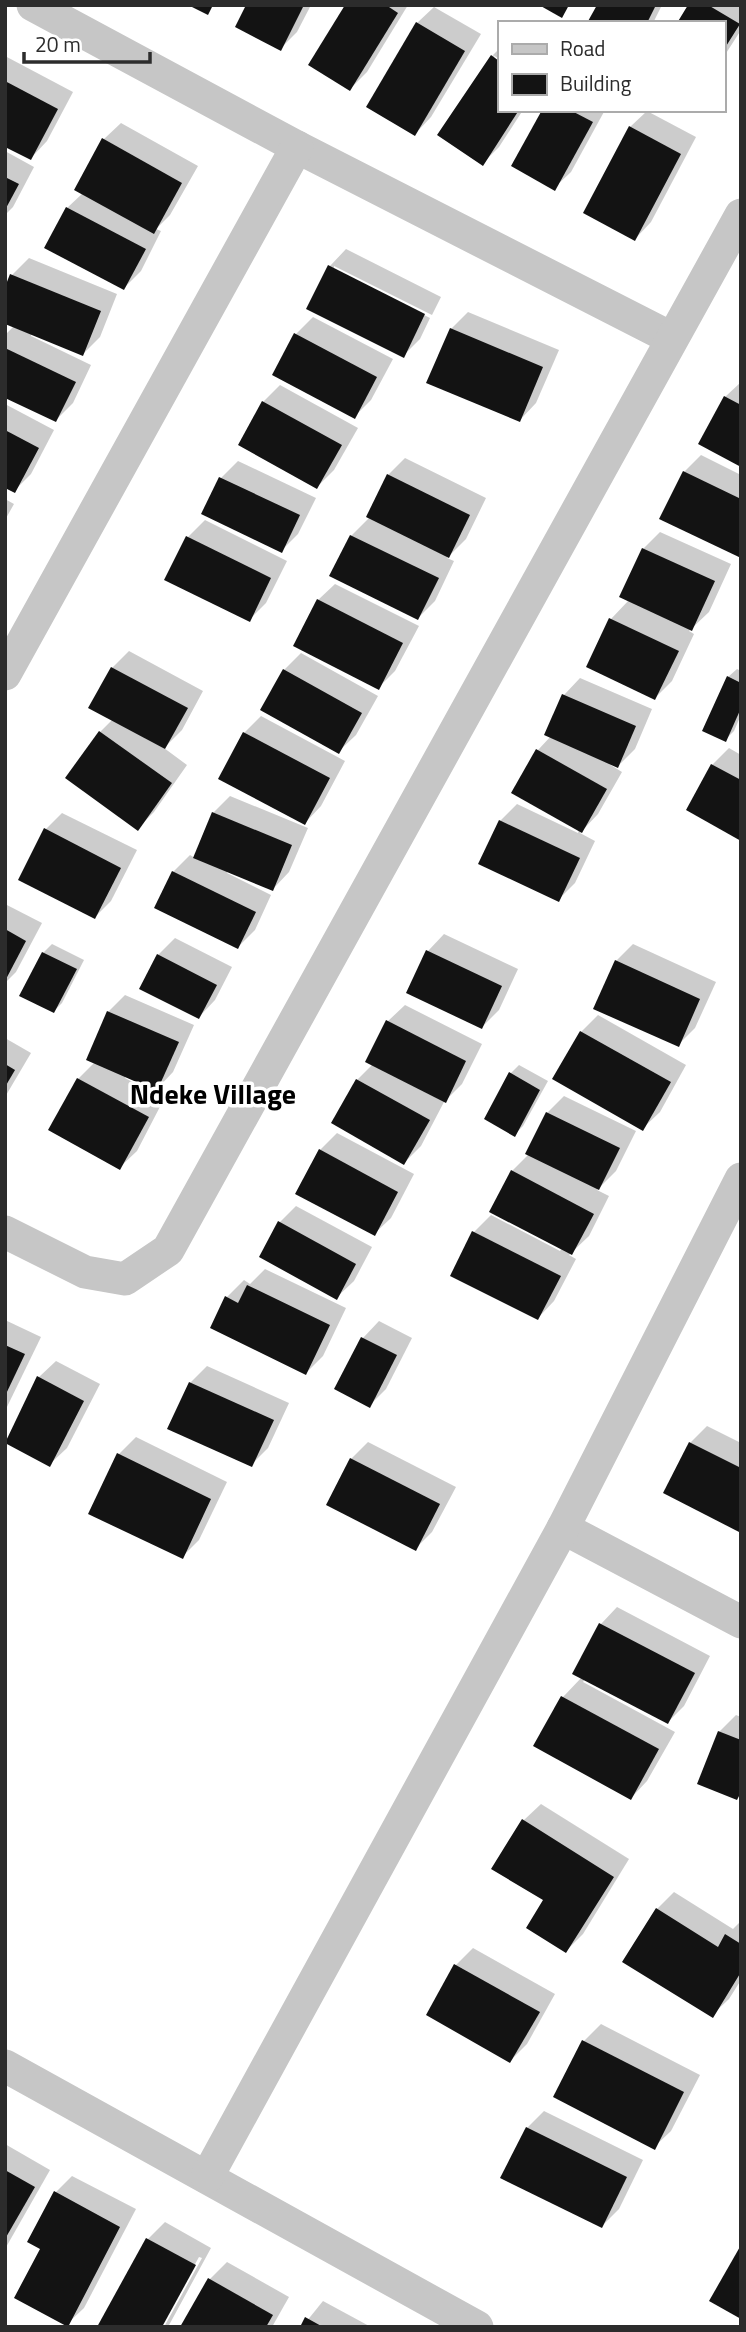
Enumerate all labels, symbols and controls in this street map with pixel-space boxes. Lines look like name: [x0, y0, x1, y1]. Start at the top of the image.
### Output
scale bar: [24, 21, 150, 65]
legend: [498, 21, 725, 112]
text: 20 m: [35, 28, 81, 60]
text: Road: [560, 32, 605, 64]
text: Building: [560, 67, 632, 99]
district label: Ndeke Village: [130, 1072, 296, 1115]

